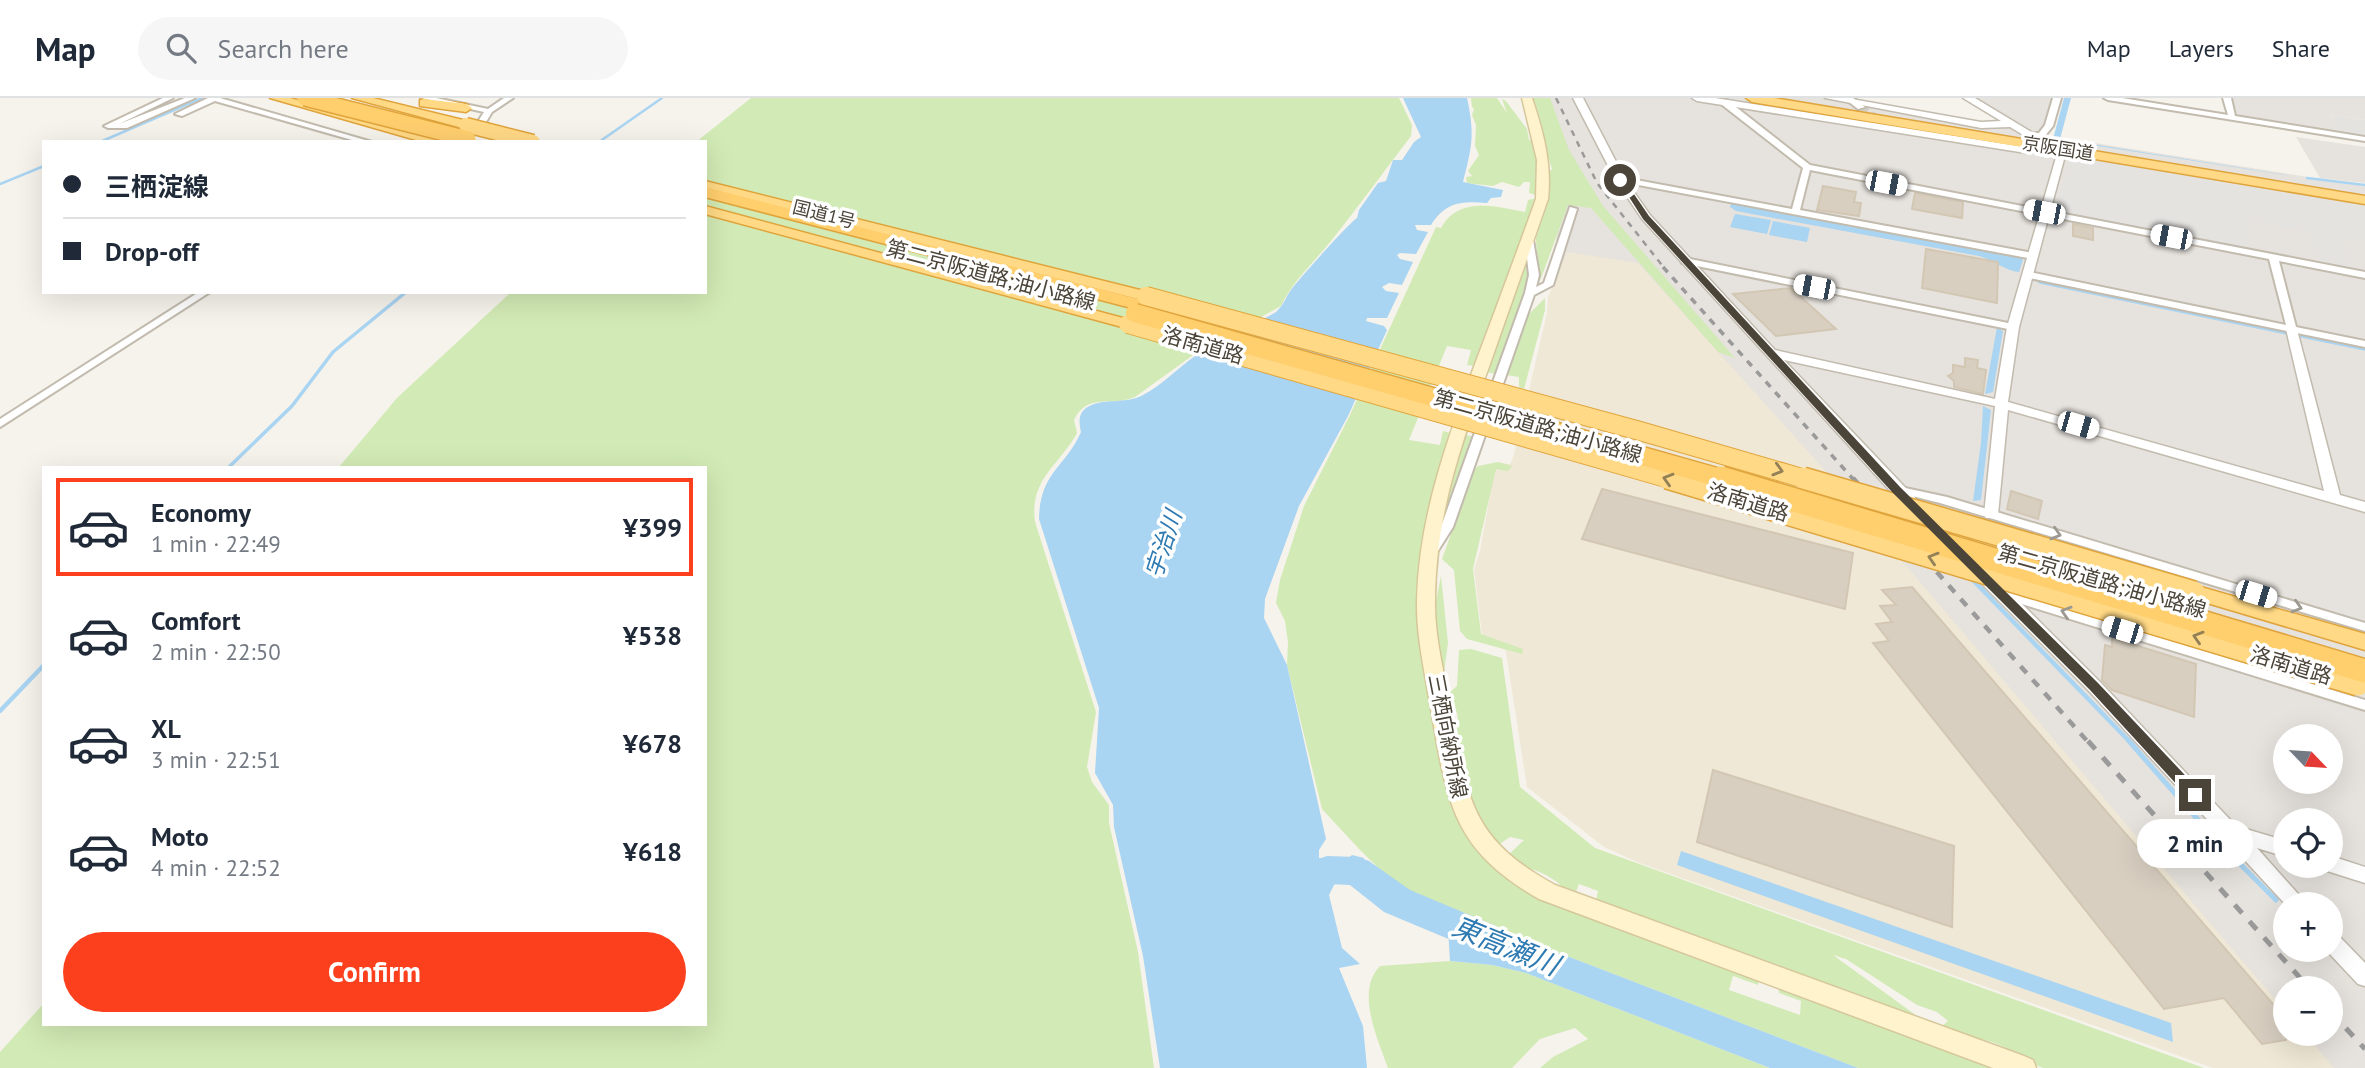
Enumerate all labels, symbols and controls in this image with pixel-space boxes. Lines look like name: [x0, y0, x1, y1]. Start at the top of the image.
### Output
search box: [138, 17, 628, 80]
text: Map: [35, 27, 96, 70]
icon: search: [162, 29, 200, 67]
text: Search here: [218, 32, 349, 65]
text: Map: [2087, 33, 2131, 64]
text: Layers: [2169, 33, 2234, 64]
text: Share: [2272, 33, 2330, 64]
street label: 京阪国道: [2021, 131, 2095, 165]
route start: [1604, 164, 1636, 196]
car: [1864, 169, 1909, 197]
text: 三栖淀線: [105, 170, 209, 203]
street label: 国道1号: [790, 195, 858, 233]
car: [2022, 198, 2067, 226]
car: [2149, 223, 2194, 251]
street label: 第二京阪道路;油小路線: [883, 234, 1099, 316]
text: Drop-off: [105, 235, 199, 268]
car: [1792, 273, 1837, 301]
street label: 洛南道路: [1159, 320, 1247, 370]
street label: 第二京阪道路;油小路線: [1431, 383, 1645, 469]
car: [2055, 409, 2102, 441]
one-way arrow: [1772, 462, 1784, 477]
one-way arrow: [1663, 472, 1675, 487]
street label: 洛南道路: [1704, 477, 1792, 527]
icon: car: [67, 496, 130, 559]
text: Economy: [151, 496, 251, 529]
water label: 宇治川: [1139, 504, 1188, 581]
text: ¥399: [623, 511, 682, 544]
one-way arrow: [2050, 526, 2062, 541]
text: 1 min · 22:49: [151, 529, 281, 558]
street label: 第二京阪道路;油小路線: [1995, 538, 2209, 624]
one-way arrow: [1928, 551, 1940, 566]
car: [2233, 578, 2280, 610]
one-way arrow: [2291, 598, 2303, 613]
icon: car: [67, 604, 130, 667]
text: Comfort: [151, 604, 241, 637]
one-way arrow: [2060, 606, 2072, 621]
car: [2099, 614, 2146, 646]
text: ¥538: [623, 619, 682, 652]
one-way arrow: [2193, 630, 2205, 645]
text: 2 min · 22:50: [151, 637, 281, 666]
street label: 洛南道路: [2247, 640, 2335, 690]
street label: 三栖向納所線: [1423, 672, 1473, 800]
icon: car: [67, 712, 130, 775]
text: XL: [151, 712, 181, 745]
north arrow: [2273, 724, 2343, 794]
map controls: [2273, 724, 2343, 1046]
text: ¥678: [623, 727, 682, 760]
text: 3 min · 22:51: [151, 745, 281, 774]
route end: [2179, 779, 2211, 811]
button: locate: [2273, 808, 2343, 878]
icon: car: [67, 820, 130, 883]
text: Moto: [151, 820, 209, 853]
callout: 2 min: [2137, 820, 2253, 868]
text: 2 min: [2167, 829, 2223, 858]
text: ¥618: [623, 835, 682, 868]
text: 4 min · 22:52: [151, 853, 281, 882]
button: +: [2273, 892, 2343, 962]
water label: 東高瀬川: [1447, 907, 1568, 984]
button: Confirm: [63, 932, 686, 1012]
button: −: [2273, 976, 2343, 1046]

